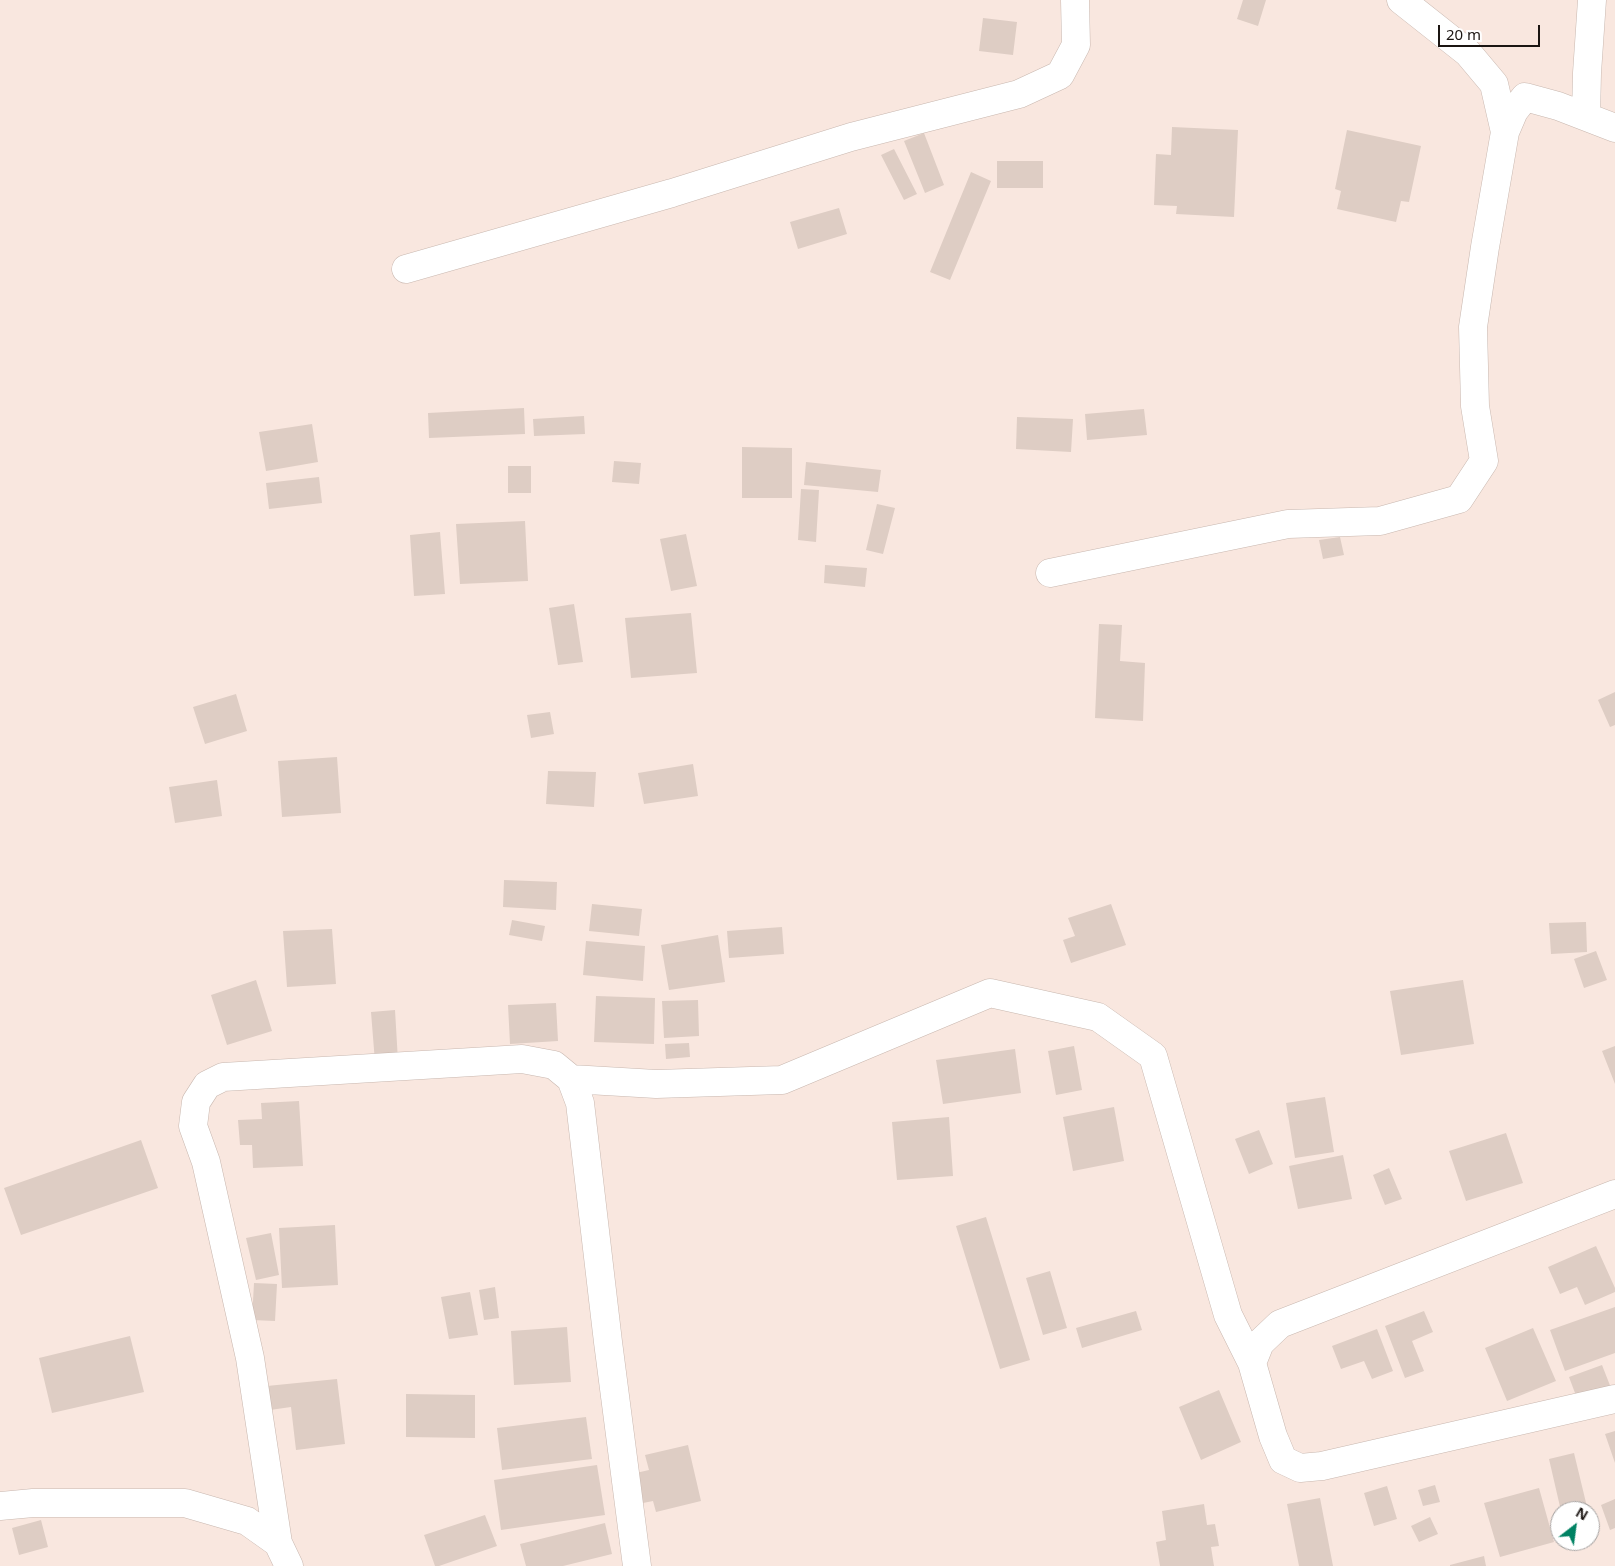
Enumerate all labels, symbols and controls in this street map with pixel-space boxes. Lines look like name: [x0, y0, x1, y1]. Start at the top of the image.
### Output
scale bar: [1440, 15, 1542, 47]
text: 20 m: [1446, 24, 1481, 44]
north arrow: [1550, 1501, 1600, 1551]
text: N: [1573, 1502, 1592, 1525]

